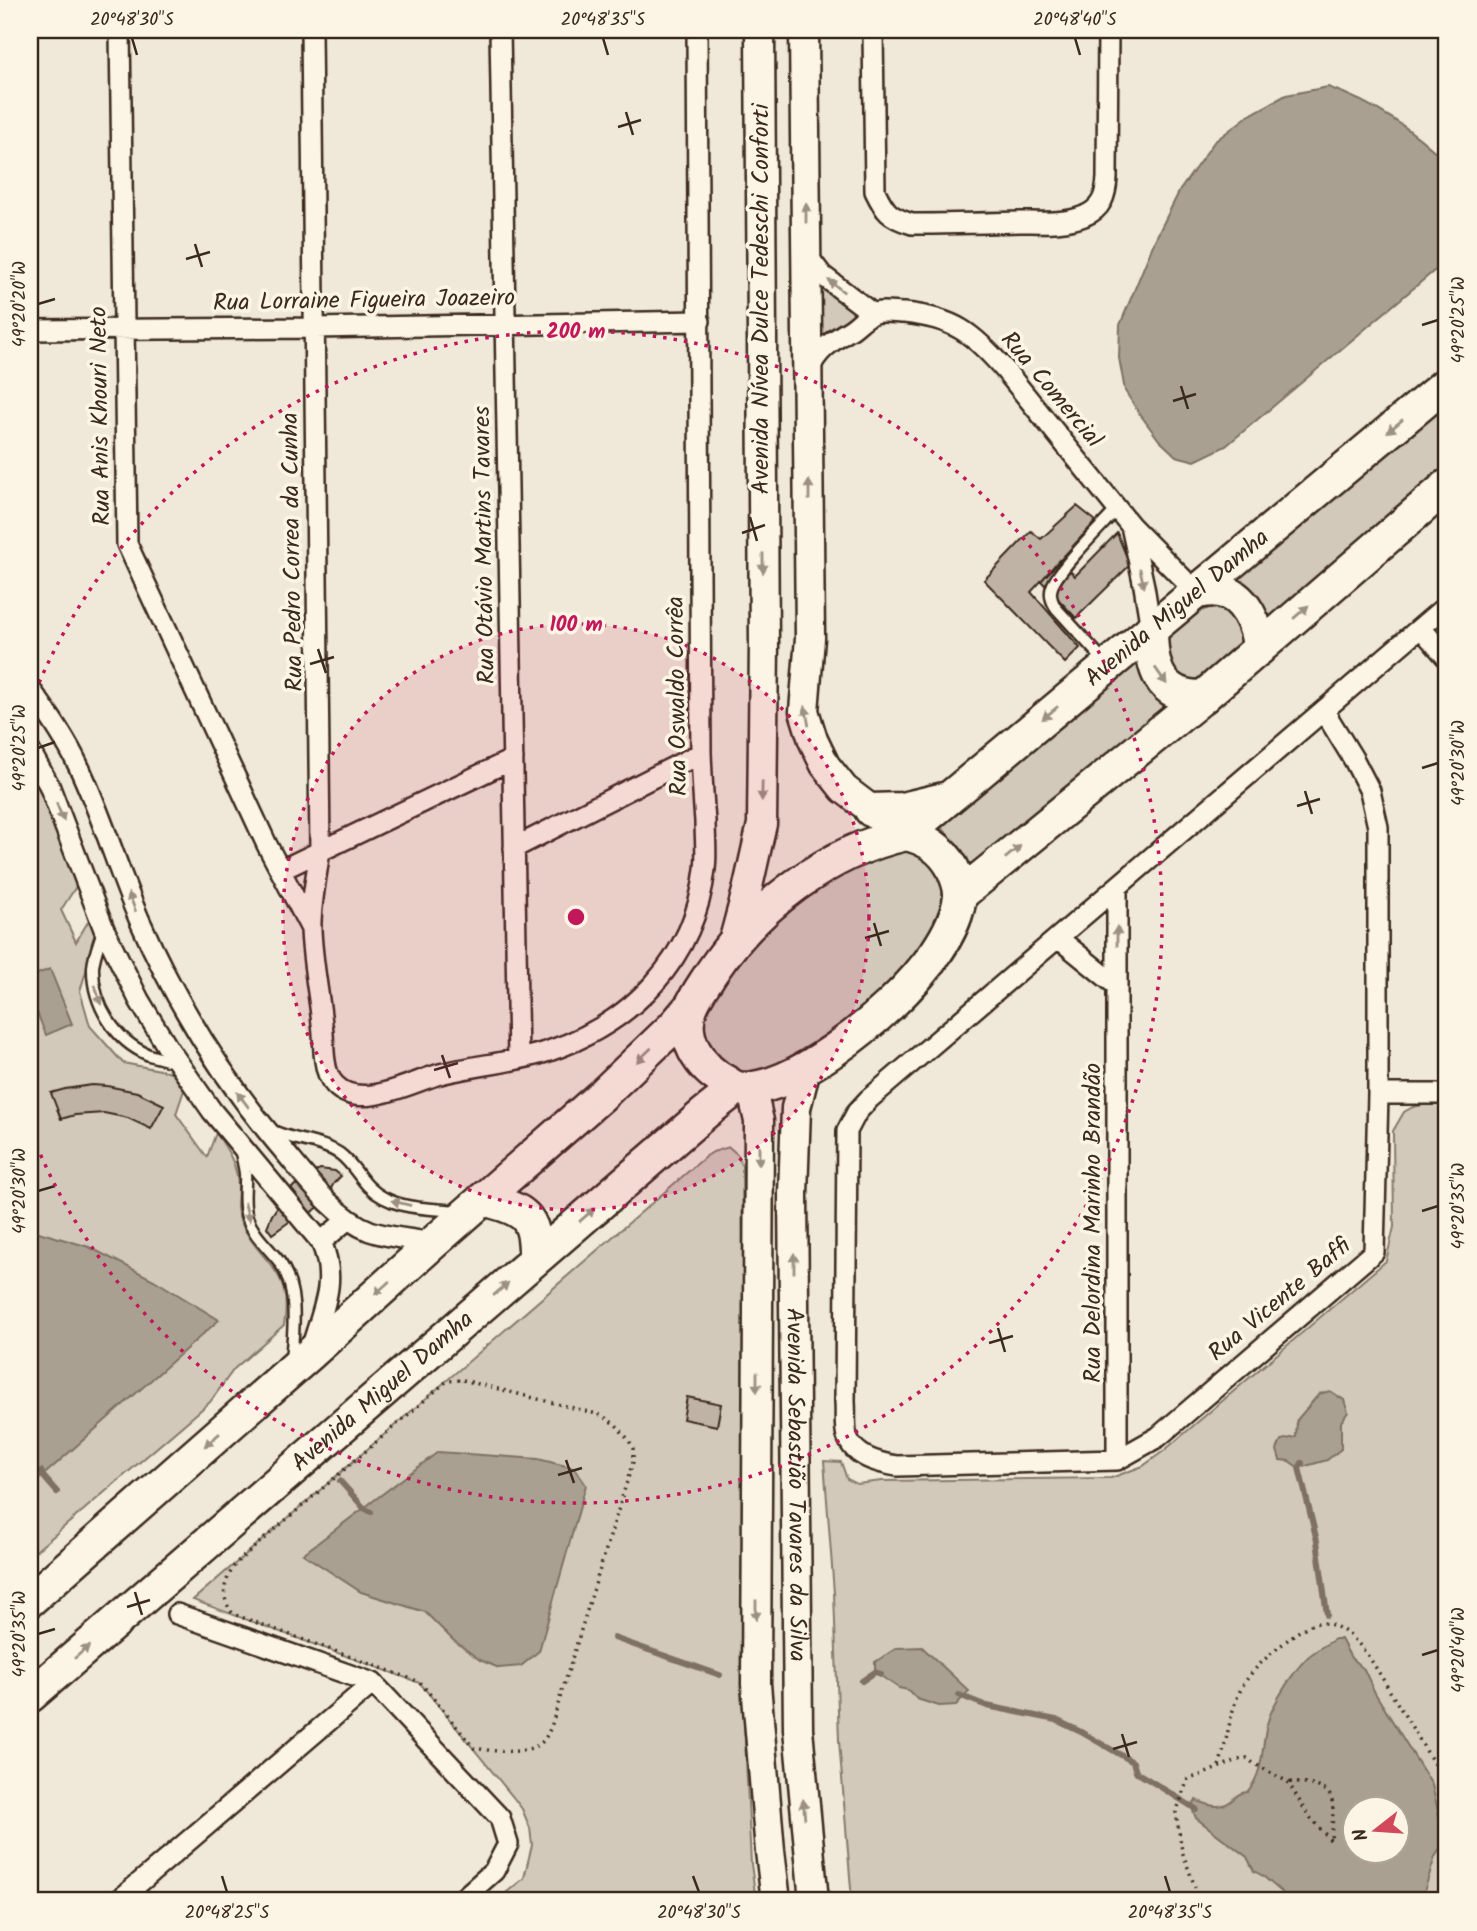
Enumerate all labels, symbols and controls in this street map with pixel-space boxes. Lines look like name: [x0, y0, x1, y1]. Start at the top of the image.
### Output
text: 20°48'30"S: [90, 6, 174, 35]
text: 20°48'35"S: [561, 6, 646, 35]
text: 20°48'40"S: [1033, 6, 1117, 35]
street label: Avenida Nívea Dulce Tedeschi Conforti: [742, 102, 781, 495]
one-way arrow: [800, 202, 811, 224]
text: 49°20'20"W: [6, 261, 35, 347]
text: 49°20'25"W: [1445, 276, 1474, 364]
street label: Rua Lorraine Figueira Joazeiro: [213, 279, 516, 323]
one-way arrow: [828, 279, 846, 294]
street label: Rua Anis Khouri Neto: [80, 306, 122, 526]
text: 200 m: [546, 316, 606, 349]
street label: Rua Comercial: [990, 323, 1112, 457]
street label: Rua Otávio Martins Tavares: [463, 406, 507, 684]
street label: Rua Pedro Correa da Cunha: [271, 412, 315, 692]
one-way arrow: [1386, 419, 1404, 434]
one-way arrow: [803, 478, 815, 500]
street label: Avenida Miguel Damha: [1076, 519, 1278, 697]
one-way arrow: [757, 553, 769, 575]
one-way arrow: [1137, 567, 1148, 589]
street label: Rua Oswaldo Corrêa: [657, 596, 699, 796]
one-way arrow: [1292, 604, 1310, 620]
text: 100 m: [549, 609, 603, 642]
one-way arrow: [1154, 667, 1168, 685]
text: 49°20'25"W: [6, 704, 35, 792]
one-way arrow: [801, 705, 812, 727]
one-way arrow: [1042, 705, 1059, 720]
text: 49°20'30"W: [1445, 720, 1474, 806]
one-way arrow: [757, 780, 768, 802]
one-way arrow: [55, 802, 66, 823]
one-way arrow: [1004, 844, 1022, 860]
one-way arrow: [127, 892, 138, 913]
centre of rings: [564, 905, 588, 929]
one-way arrow: [1111, 925, 1123, 947]
one-way arrow: [93, 985, 103, 1006]
one-way arrow: [636, 1047, 653, 1063]
street label: Rua Delordina Marinho Brandão: [1074, 1063, 1113, 1383]
one-way arrow: [237, 1091, 251, 1109]
one-way arrow: [753, 1144, 765, 1166]
text: 49°20'30"W: [6, 1148, 35, 1234]
text: 49°20'35"W: [1445, 1163, 1474, 1249]
one-way arrow: [390, 1197, 412, 1208]
one-way arrow: [242, 1201, 253, 1223]
one-way arrow: [578, 1207, 596, 1223]
street label: Rua Vicente Baffi: [1200, 1228, 1361, 1372]
one-way arrow: [788, 1252, 800, 1274]
one-way arrow: [374, 1280, 391, 1296]
one-way arrow: [493, 1282, 510, 1297]
street label: Avenida Miguel Damha: [283, 1301, 483, 1482]
street label: Avenida Sebastião Tavares da Silva: [775, 1307, 817, 1662]
one-way arrow: [752, 1371, 763, 1393]
one-way arrow: [203, 1432, 221, 1448]
text: 49°20'35"W: [6, 1591, 35, 1677]
one-way arrow: [750, 1599, 762, 1621]
text: 49°20'40"W: [1445, 1607, 1474, 1693]
one-way arrow: [73, 1645, 90, 1660]
north arrow: [1340, 1794, 1410, 1864]
one-way arrow: [799, 1798, 810, 1820]
text: N: [1346, 1824, 1378, 1845]
text: 20°48'25"S: [185, 1899, 270, 1928]
text: 20°48'30"S: [657, 1899, 741, 1928]
text: 20°48'35"S: [1128, 1899, 1213, 1928]

